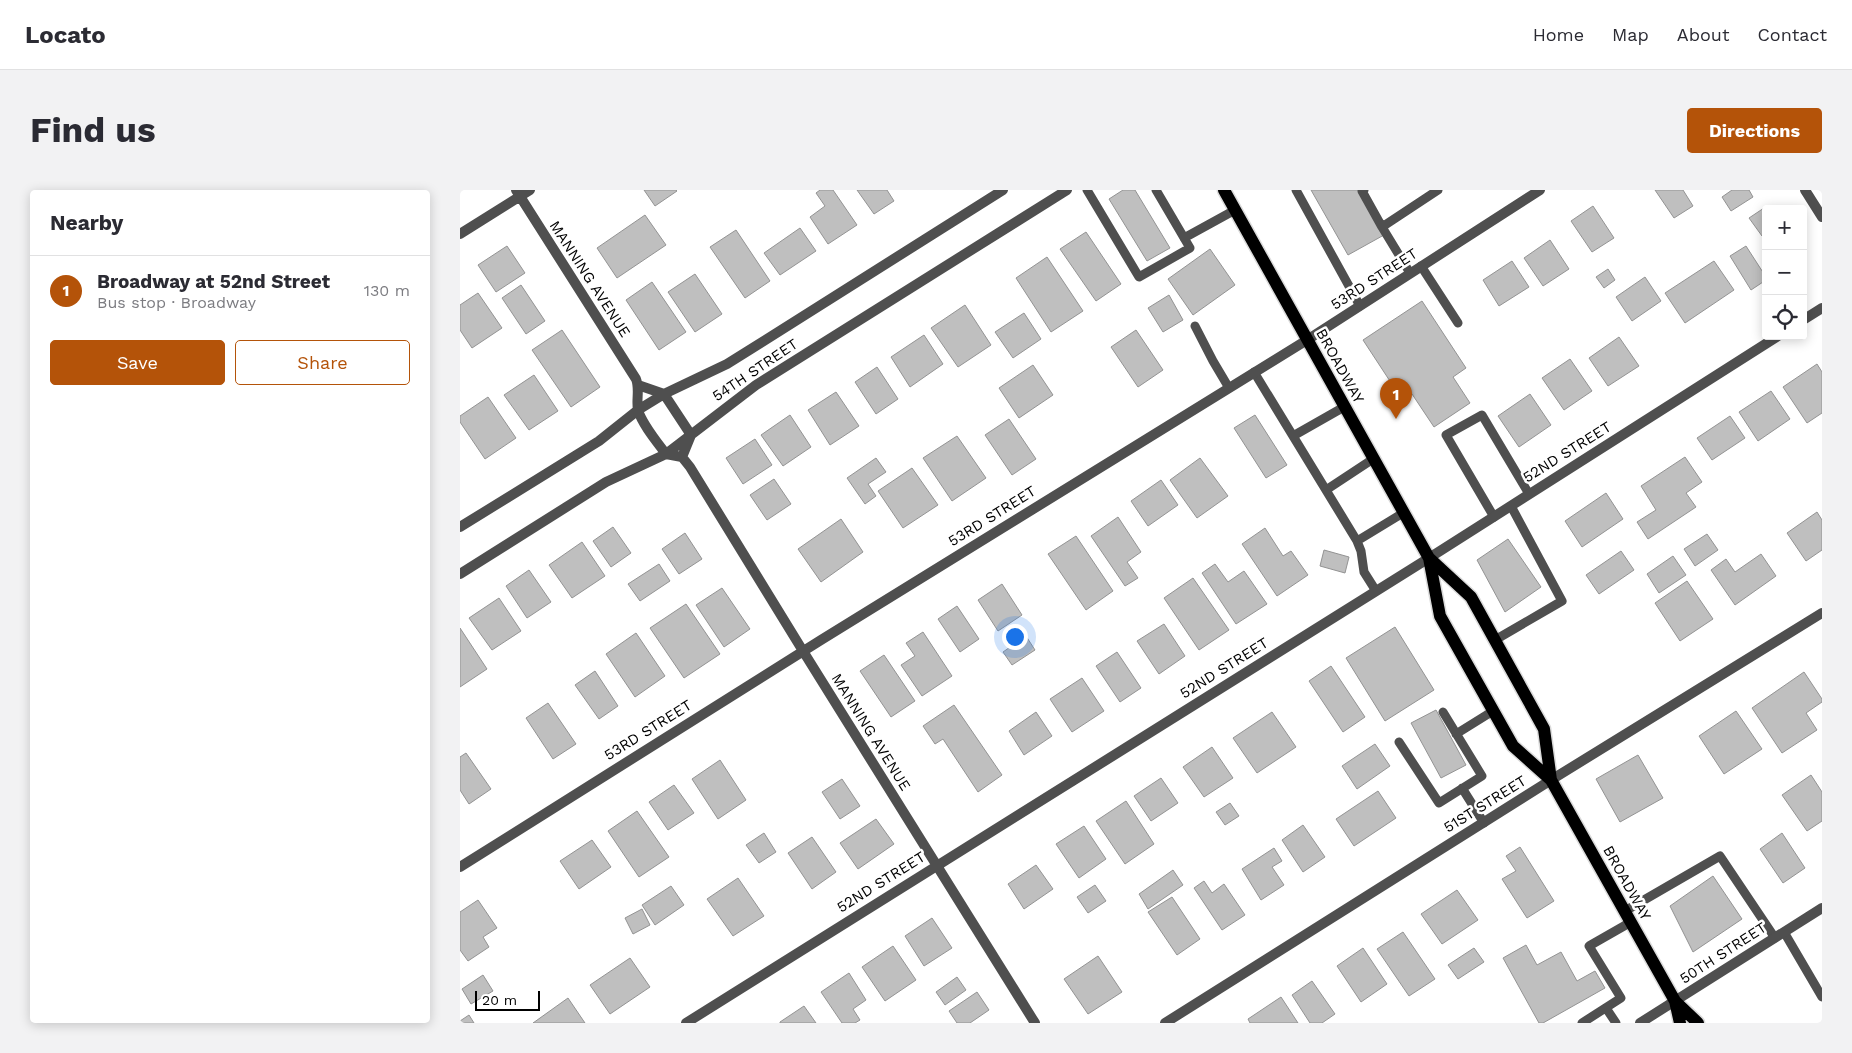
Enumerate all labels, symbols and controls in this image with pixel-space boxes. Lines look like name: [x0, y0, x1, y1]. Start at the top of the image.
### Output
text: Locato: [25, 21, 106, 49]
text: Home: [1533, 24, 1584, 45]
text: Map: [1612, 24, 1649, 45]
text: About: [1677, 24, 1729, 45]
text: Contact: [1757, 24, 1827, 45]
button: Directions: [1687, 108, 1822, 153]
text: Find us: [30, 109, 156, 151]
map controls: [1762, 205, 1807, 340]
button: +: [1762, 205, 1807, 250]
text: Nearby: [50, 210, 123, 235]
street label: MANNING AVENUE: [546, 217, 634, 341]
street label: 53RD STREET: [1327, 244, 1421, 314]
button: −: [1762, 250, 1807, 295]
text: Broadway at 52nd Street: [97, 270, 330, 293]
text: 1: [63, 281, 69, 300]
text: 130 m: [364, 281, 410, 300]
text: Bus stop · Broadway: [97, 293, 256, 312]
button: locate: [1762, 295, 1807, 340]
street label: BROADWAY: [1312, 326, 1368, 407]
street label: 54TH STREET: [709, 335, 801, 405]
button: Save: [50, 340, 225, 385]
button: Share: [235, 340, 410, 385]
pin: 1: [1380, 378, 1412, 419]
street label: 52ND STREET: [1519, 418, 1615, 486]
street label: 53RD STREET: [945, 482, 1039, 550]
your location: [1002, 624, 1028, 650]
street label: 52ND STREET: [1176, 634, 1272, 702]
street label: MANNING AVENUE: [828, 670, 914, 794]
street label: 53RD STREET: [601, 696, 695, 764]
street label: 51ST STREET: [1440, 771, 1530, 837]
street label: BROADWAY: [1599, 843, 1655, 924]
street label: 52ND STREET: [833, 848, 929, 916]
street label: 50TH STREET: [1676, 918, 1770, 988]
scale bar: [475, 988, 540, 1011]
text: 20 m: [482, 992, 517, 1008]

